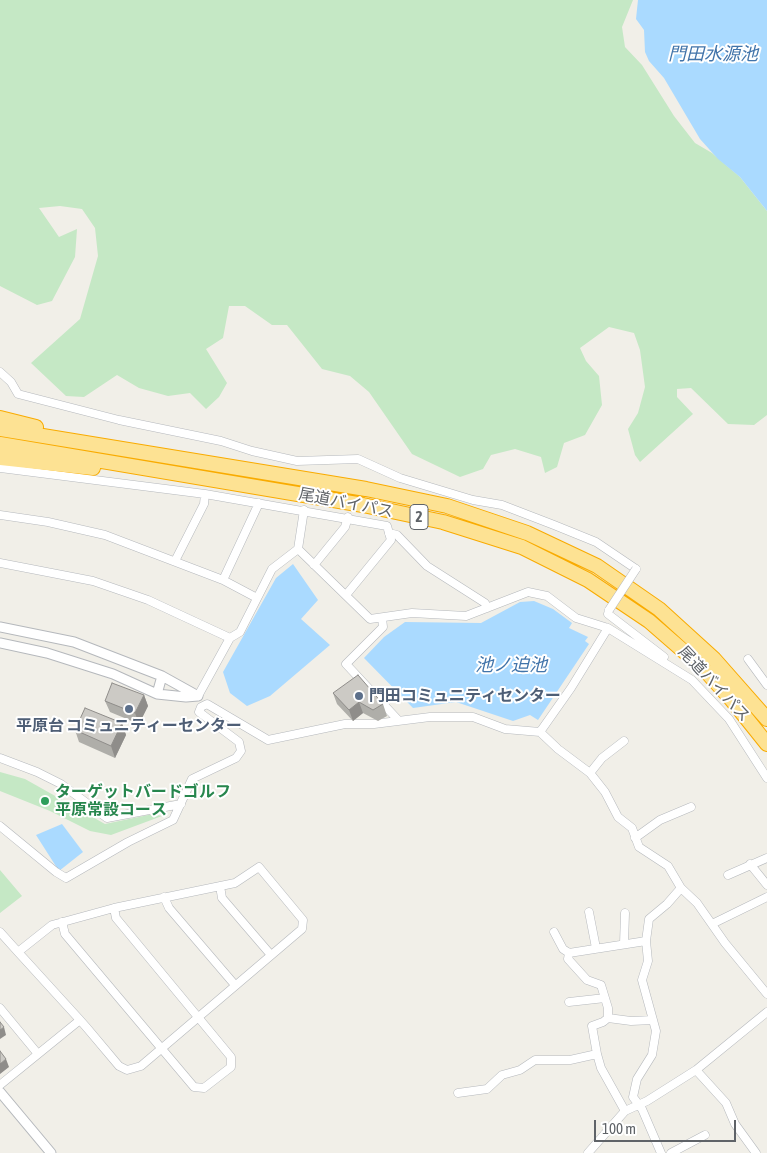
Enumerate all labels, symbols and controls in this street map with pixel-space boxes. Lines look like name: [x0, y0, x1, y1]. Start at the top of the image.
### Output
water label: 門田水源池: [668, 43, 758, 65]
street label: 尾道バイパス: [297, 484, 395, 522]
road number: 2: [410, 504, 428, 530]
street label: 尾道バイパス: [674, 642, 754, 726]
water label: 池ノ迫池: [475, 654, 547, 676]
place label: 門田コミュニティセンター: [369, 686, 561, 706]
marker: 門田コミュニティセンター: [353, 690, 365, 702]
marker: 平原台 コミュニティーセンター: [123, 703, 135, 715]
place label: 平原台 コミュニティーセンター: [16, 716, 242, 736]
place label: ターゲットバードゴルフ 平原常設コース: [55, 782, 231, 820]
marker: ターゲットバードゴルフ 平原常設コース: [39, 795, 51, 807]
scale bar: [597, 1110, 740, 1142]
text: 100 m: [602, 1120, 636, 1137]

